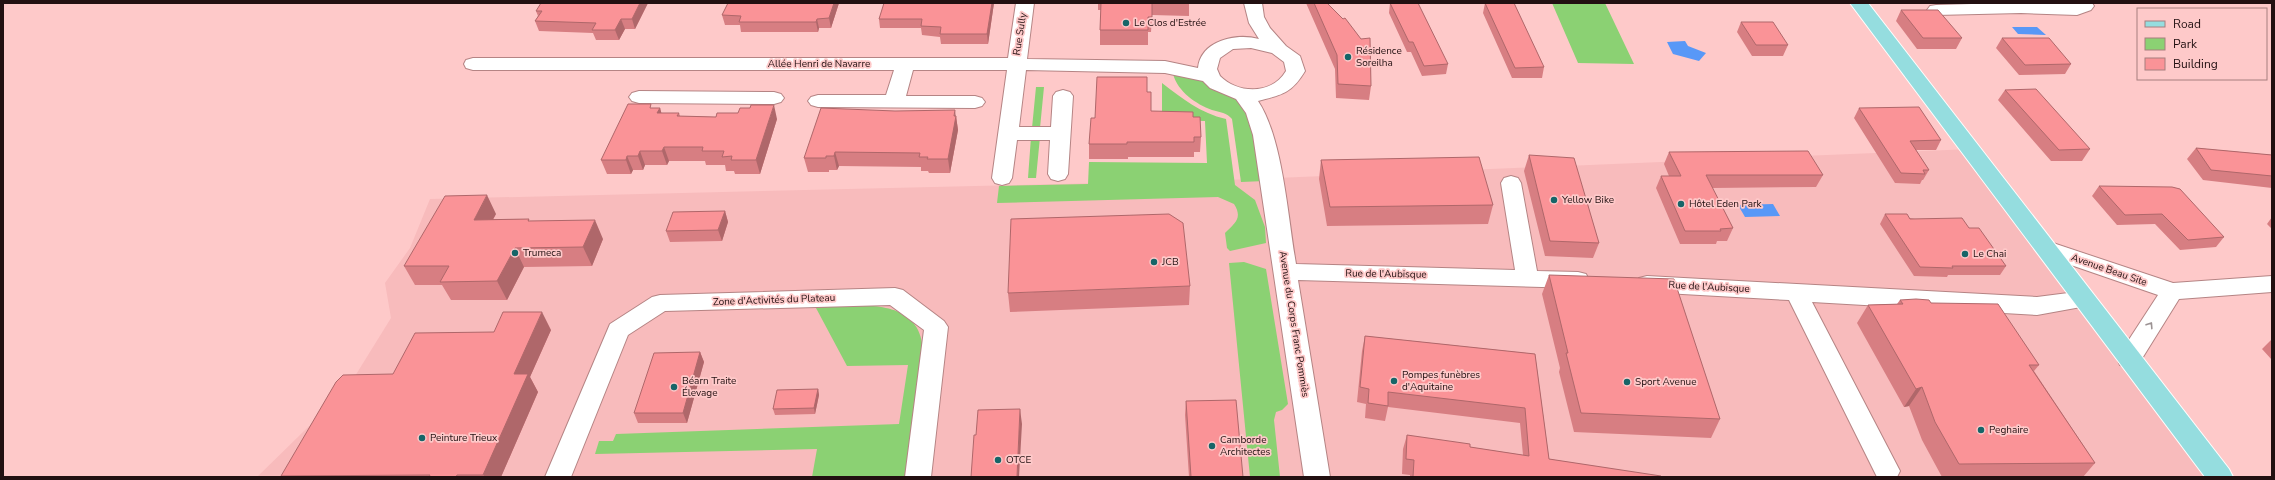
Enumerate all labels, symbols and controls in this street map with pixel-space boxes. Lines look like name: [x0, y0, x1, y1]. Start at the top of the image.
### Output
legend: [2137, 8, 2267, 80]
street label: Rue Sully: [1010, 11, 1030, 56]
place label: Le Clos d'Estrée: [1134, 16, 1206, 30]
text: Road: [2173, 16, 2201, 32]
marker: Le Clos d'Estrée: [1121, 18, 1131, 28]
text: Park: [2173, 36, 2198, 52]
place label: Résidence Soreilha: [1356, 44, 1402, 70]
marker: Résidence Soreilha: [1343, 52, 1353, 62]
text: Building: [2173, 56, 2218, 72]
street label: Allée Henri de Navarre: [768, 57, 870, 71]
place label: Yellow Bike: [1561, 193, 1614, 207]
marker: Yellow Bike: [1549, 195, 1559, 205]
place label: Hôtel Eden Park: [1689, 197, 1763, 211]
marker: Hôtel Eden Park: [1676, 199, 1686, 209]
place label: Trumeca: [523, 246, 561, 260]
place label: Le Chai: [1973, 247, 2006, 261]
marker: Trumeca: [510, 248, 520, 258]
marker: Le Chai: [1960, 249, 1970, 259]
street label: Avenue du Corps Franc Pommiès: [1276, 250, 1312, 398]
street label: Avenue Beau Site: [2069, 250, 2149, 290]
place label: JCB: [1161, 255, 1179, 269]
marker: JCB: [1149, 257, 1159, 267]
street label: Rue de l'Aubisque: [1345, 266, 1427, 282]
street label: Rue de l'Aubisque: [1668, 278, 1750, 296]
street label: Zone d'Activités du Plateau: [713, 291, 835, 309]
one-way arrow: [2145, 323, 2152, 330]
place label: Pompes funèbres d'Aquitaine: [1402, 368, 1480, 394]
place label: Béarn Traite Élevage: [682, 374, 736, 400]
place label: Sport Avenue: [1635, 375, 1697, 389]
marker: Pompes funèbres d'Aquitaine: [1389, 376, 1399, 386]
marker: Sport Avenue: [1622, 377, 1632, 387]
marker: Béarn Traite Élevage: [669, 382, 679, 392]
place label: Peghaire: [1989, 423, 2028, 437]
marker: Peghaire: [1976, 425, 1986, 435]
place label: Peinture Trieux: [430, 431, 498, 445]
marker: Peinture Trieux: [417, 433, 427, 443]
place label: Camborde Architectes: [1220, 433, 1271, 459]
marker: Camborde Architectes: [1207, 441, 1217, 451]
place label: OTCE: [1006, 453, 1032, 467]
marker: OTCE: [993, 455, 1003, 465]

